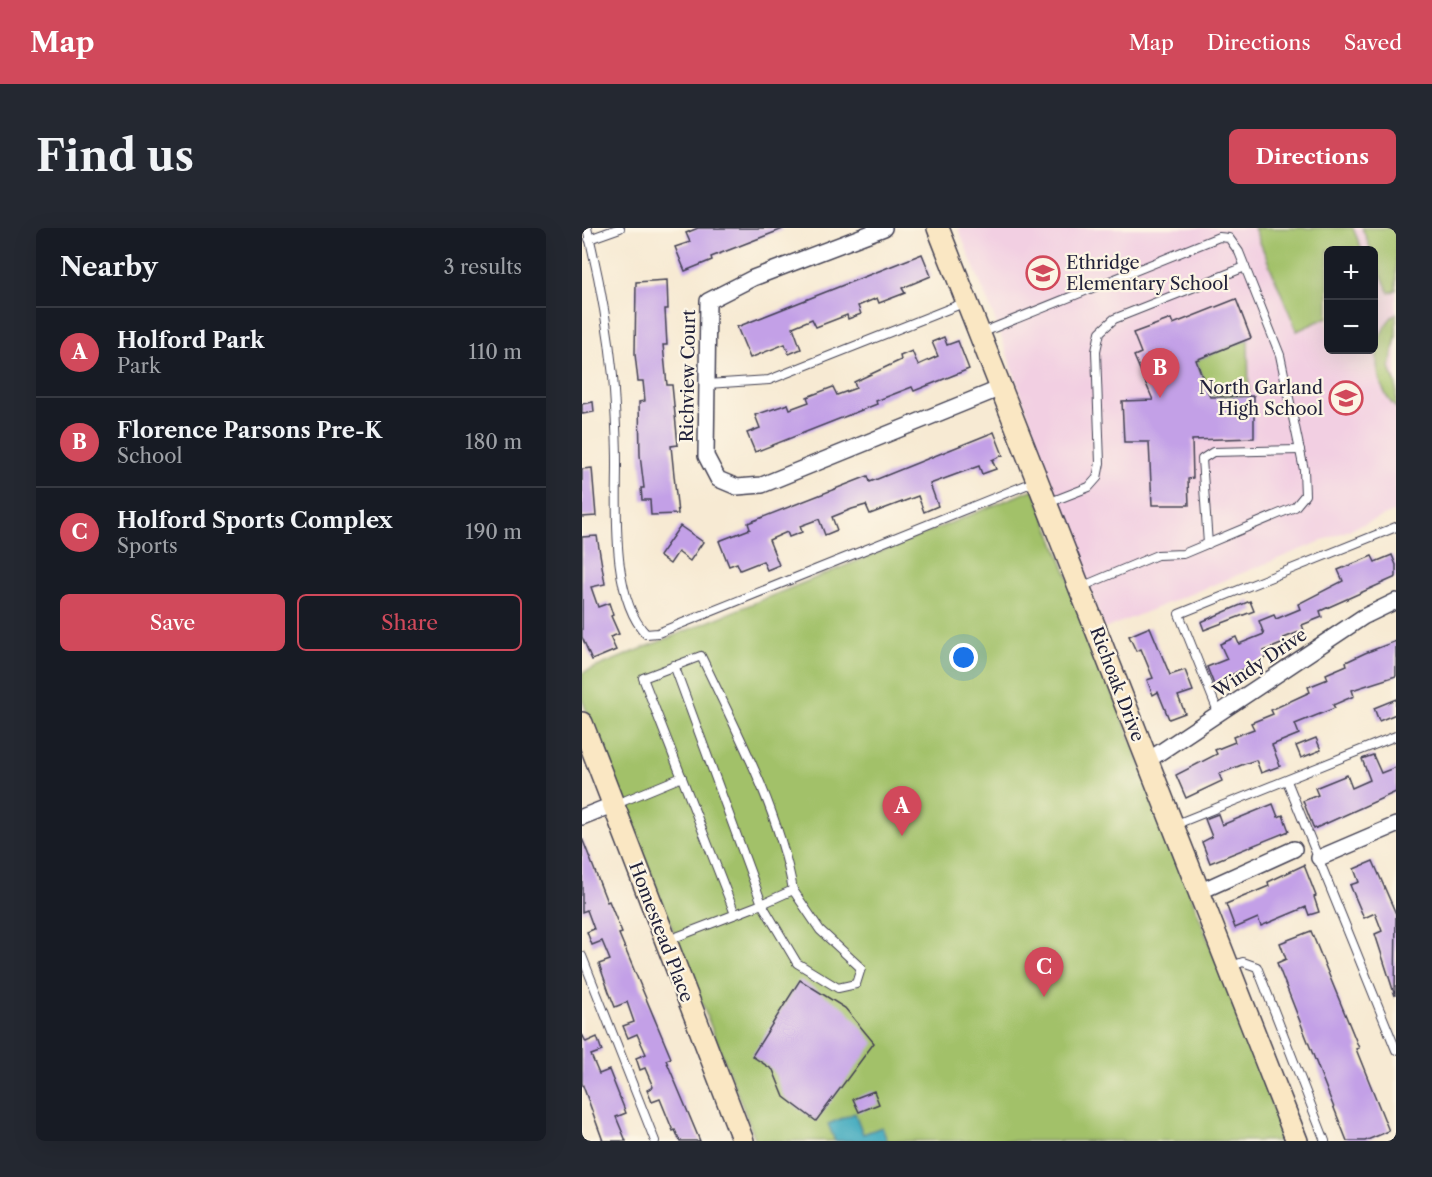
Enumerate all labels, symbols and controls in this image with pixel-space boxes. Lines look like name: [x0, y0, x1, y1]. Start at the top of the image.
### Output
text: Map: [30, 25, 94, 59]
text: Map: [1129, 30, 1174, 55]
text: Directions: [1207, 30, 1311, 55]
text: Saved: [1344, 30, 1402, 55]
button: Directions: [1229, 129, 1396, 184]
text: Find us: [36, 130, 194, 182]
map controls: [1324, 246, 1378, 354]
button: +: [1324, 246, 1378, 300]
text: Nearby: [60, 251, 158, 283]
place label: Ethridge Elementary School: [1066, 252, 1229, 295]
text: 3 results: [444, 255, 522, 279]
school or university icon: Ethridge Elementary School: [1025, 255, 1061, 291]
button: −: [1324, 300, 1378, 354]
street label: Richview Court: [676, 309, 700, 443]
text: Holford Park: [117, 327, 265, 354]
text: A: [72, 340, 87, 364]
text: 110 m: [469, 340, 522, 364]
pin: B: [1140, 348, 1180, 398]
text: Park: [117, 354, 160, 378]
place label: North Garland High School: [1199, 377, 1323, 420]
school or university icon: North Garland High School: [1328, 380, 1364, 416]
text: Florence Parsons Pre-K: [117, 417, 382, 444]
text: B: [72, 430, 87, 454]
text: 180 m: [465, 430, 522, 454]
text: School: [117, 444, 182, 468]
text: Holford Sports Complex: [117, 507, 393, 534]
text: C: [71, 520, 88, 544]
text: 190 m: [465, 520, 522, 544]
text: Sports: [117, 534, 178, 558]
button: Save: [60, 594, 285, 651]
button: Share: [297, 594, 522, 651]
street label: Richoak Drive: [1085, 623, 1149, 745]
street label: Windy Drive: [1208, 624, 1311, 703]
your location: [949, 643, 978, 672]
pin: A: [882, 786, 922, 836]
street label: Homestead Place: [624, 859, 698, 1005]
pin: C: [1024, 948, 1064, 997]

